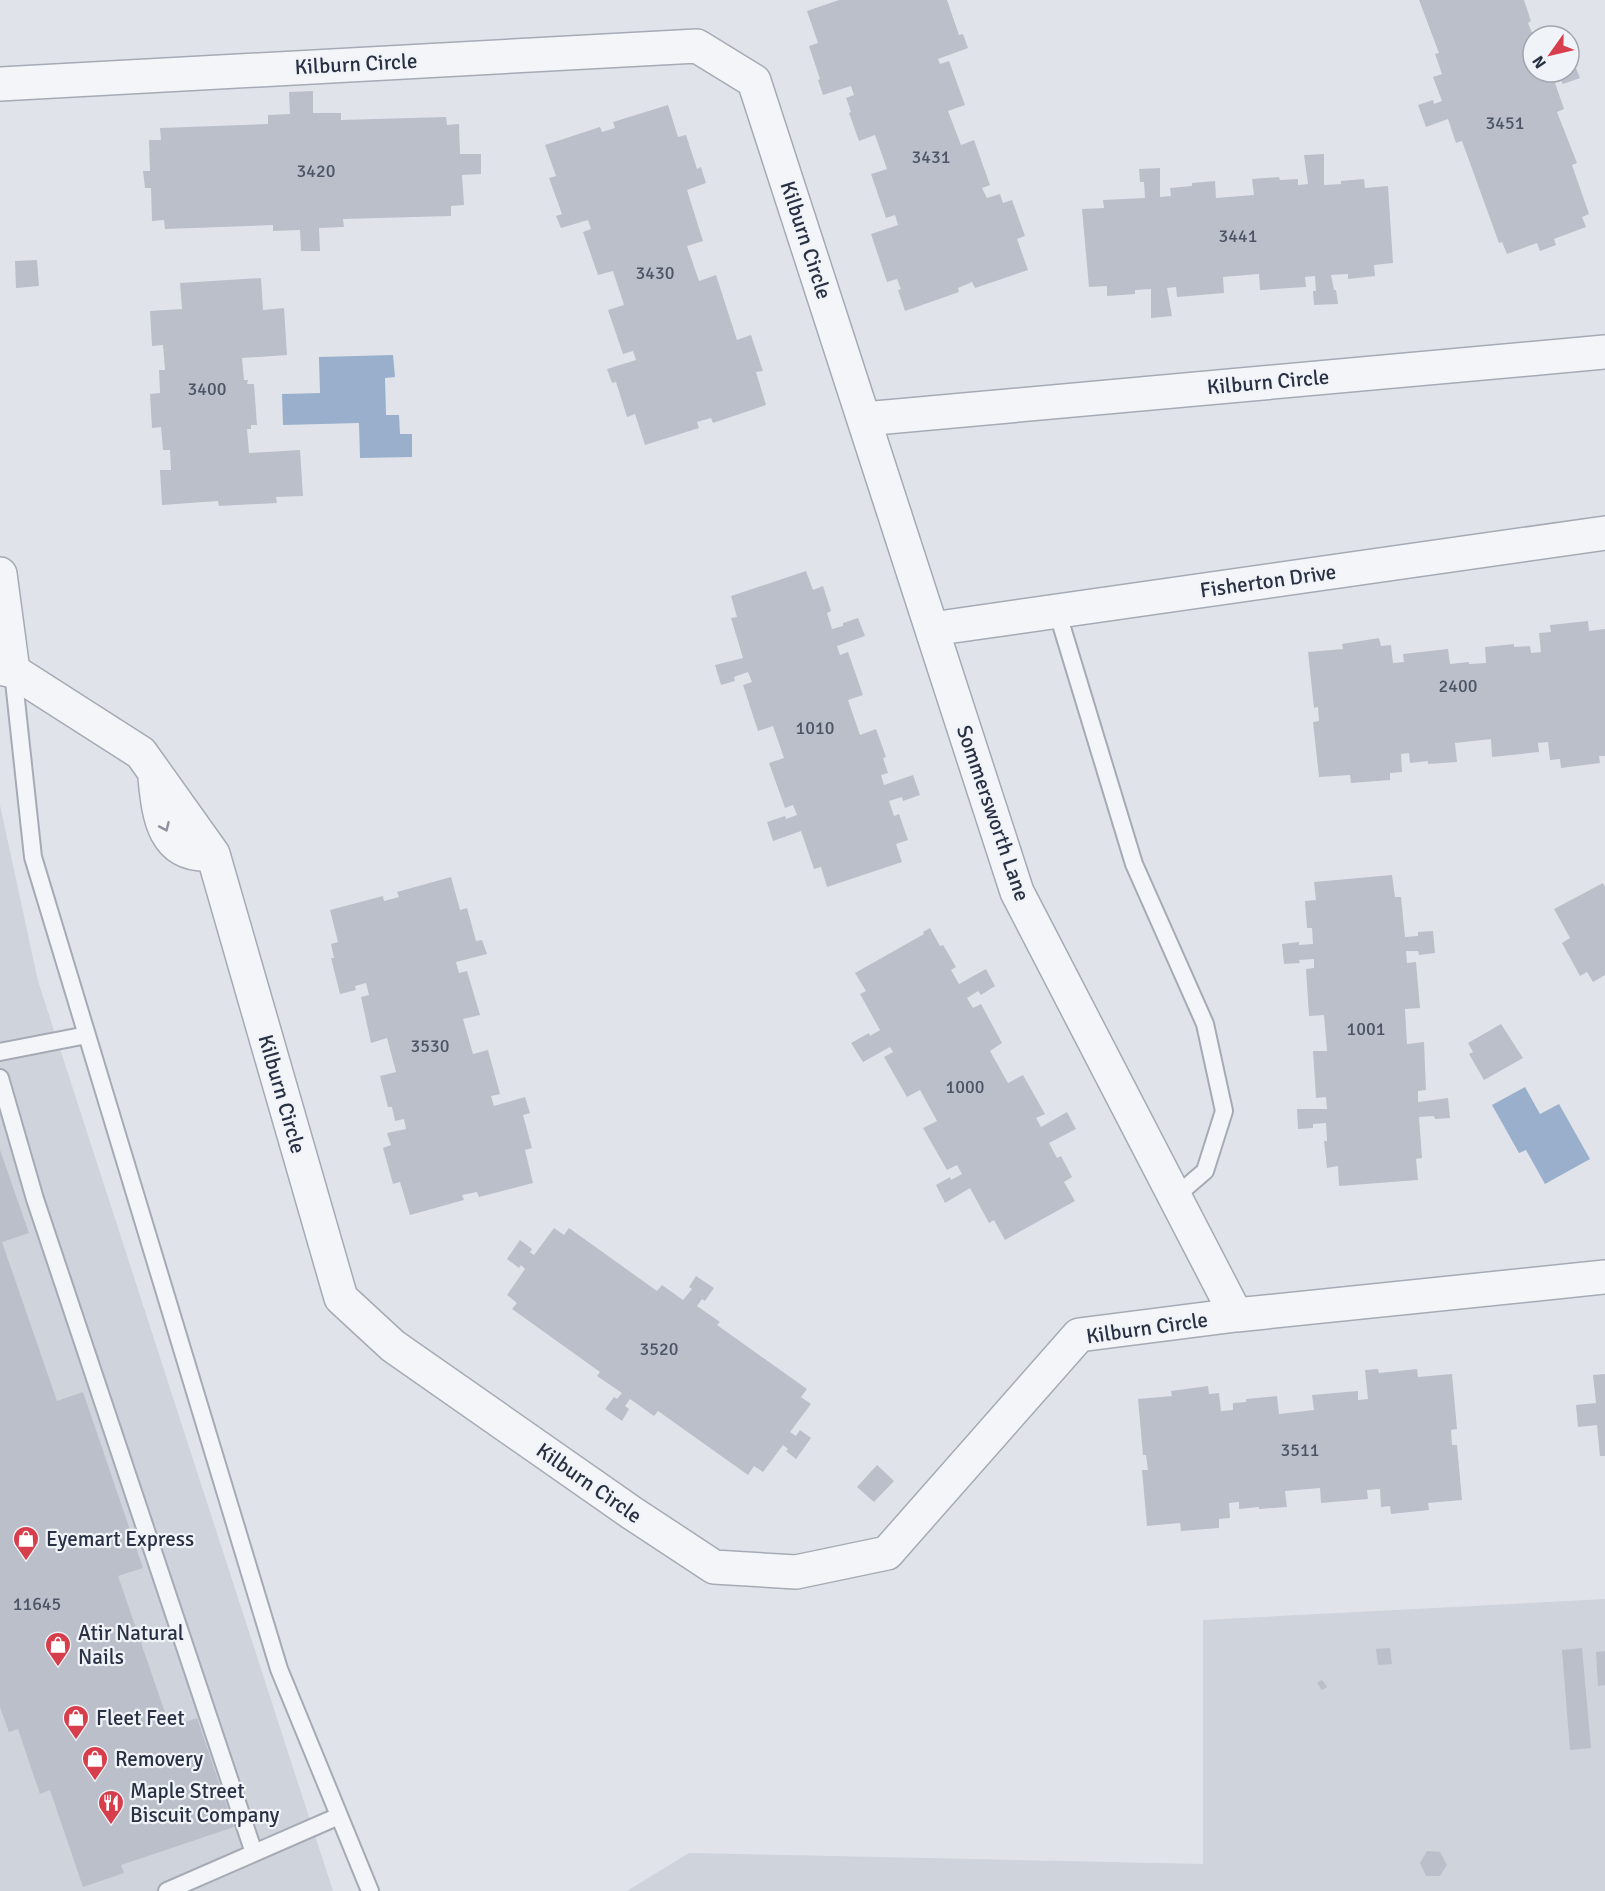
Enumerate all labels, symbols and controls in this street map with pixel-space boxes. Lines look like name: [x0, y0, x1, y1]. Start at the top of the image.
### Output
north arrow: [1521, 24, 1581, 84]
street label: Kilburn Circle: [294, 48, 418, 80]
text: N: [1528, 52, 1551, 72]
house number: 3451: [1486, 112, 1524, 134]
house number: 3431: [912, 146, 950, 168]
house number: 3420: [297, 160, 335, 182]
street label: Kilburn Circle: [775, 178, 837, 302]
house number: 3441: [1219, 225, 1257, 247]
house number: 3430: [636, 262, 674, 284]
street label: Kilburn Circle: [1206, 364, 1330, 400]
house number: 3400: [188, 378, 226, 400]
street label: Fisherton Drive: [1198, 559, 1338, 603]
house number: 2400: [1439, 675, 1477, 697]
house number: 1010: [796, 717, 834, 739]
street label: Sommersworth Lane: [951, 722, 1035, 904]
one-way arrow: [158, 821, 170, 832]
house number: 1001: [1347, 1018, 1385, 1040]
street label: Kilburn Circle: [253, 1031, 311, 1157]
house number: 3530: [411, 1035, 449, 1057]
house number: 1000: [946, 1076, 984, 1098]
street label: Kilburn Circle: [1084, 1307, 1210, 1349]
house number: 3520: [640, 1338, 678, 1360]
street label: Kilburn Circle: [531, 1437, 647, 1529]
house number: 3511: [1281, 1439, 1319, 1461]
shop icon: Eyemart Express: [11, 1524, 41, 1562]
place label: Eyemart Express: [46, 1526, 194, 1552]
house number: 11645: [13, 1593, 61, 1615]
place label: Atir Natural Nails: [78, 1620, 184, 1670]
shop icon: Atir Natural Nails: [43, 1630, 73, 1668]
shop icon: Fleet Feet: [61, 1703, 91, 1741]
place label: Fleet Feet: [96, 1705, 185, 1731]
shop icon: Removery: [80, 1744, 110, 1782]
place label: Removery: [115, 1746, 203, 1772]
place label: Maple Street Biscuit Company: [130, 1778, 280, 1828]
restaurant icon: Maple Street Biscuit Company: [96, 1788, 126, 1826]

